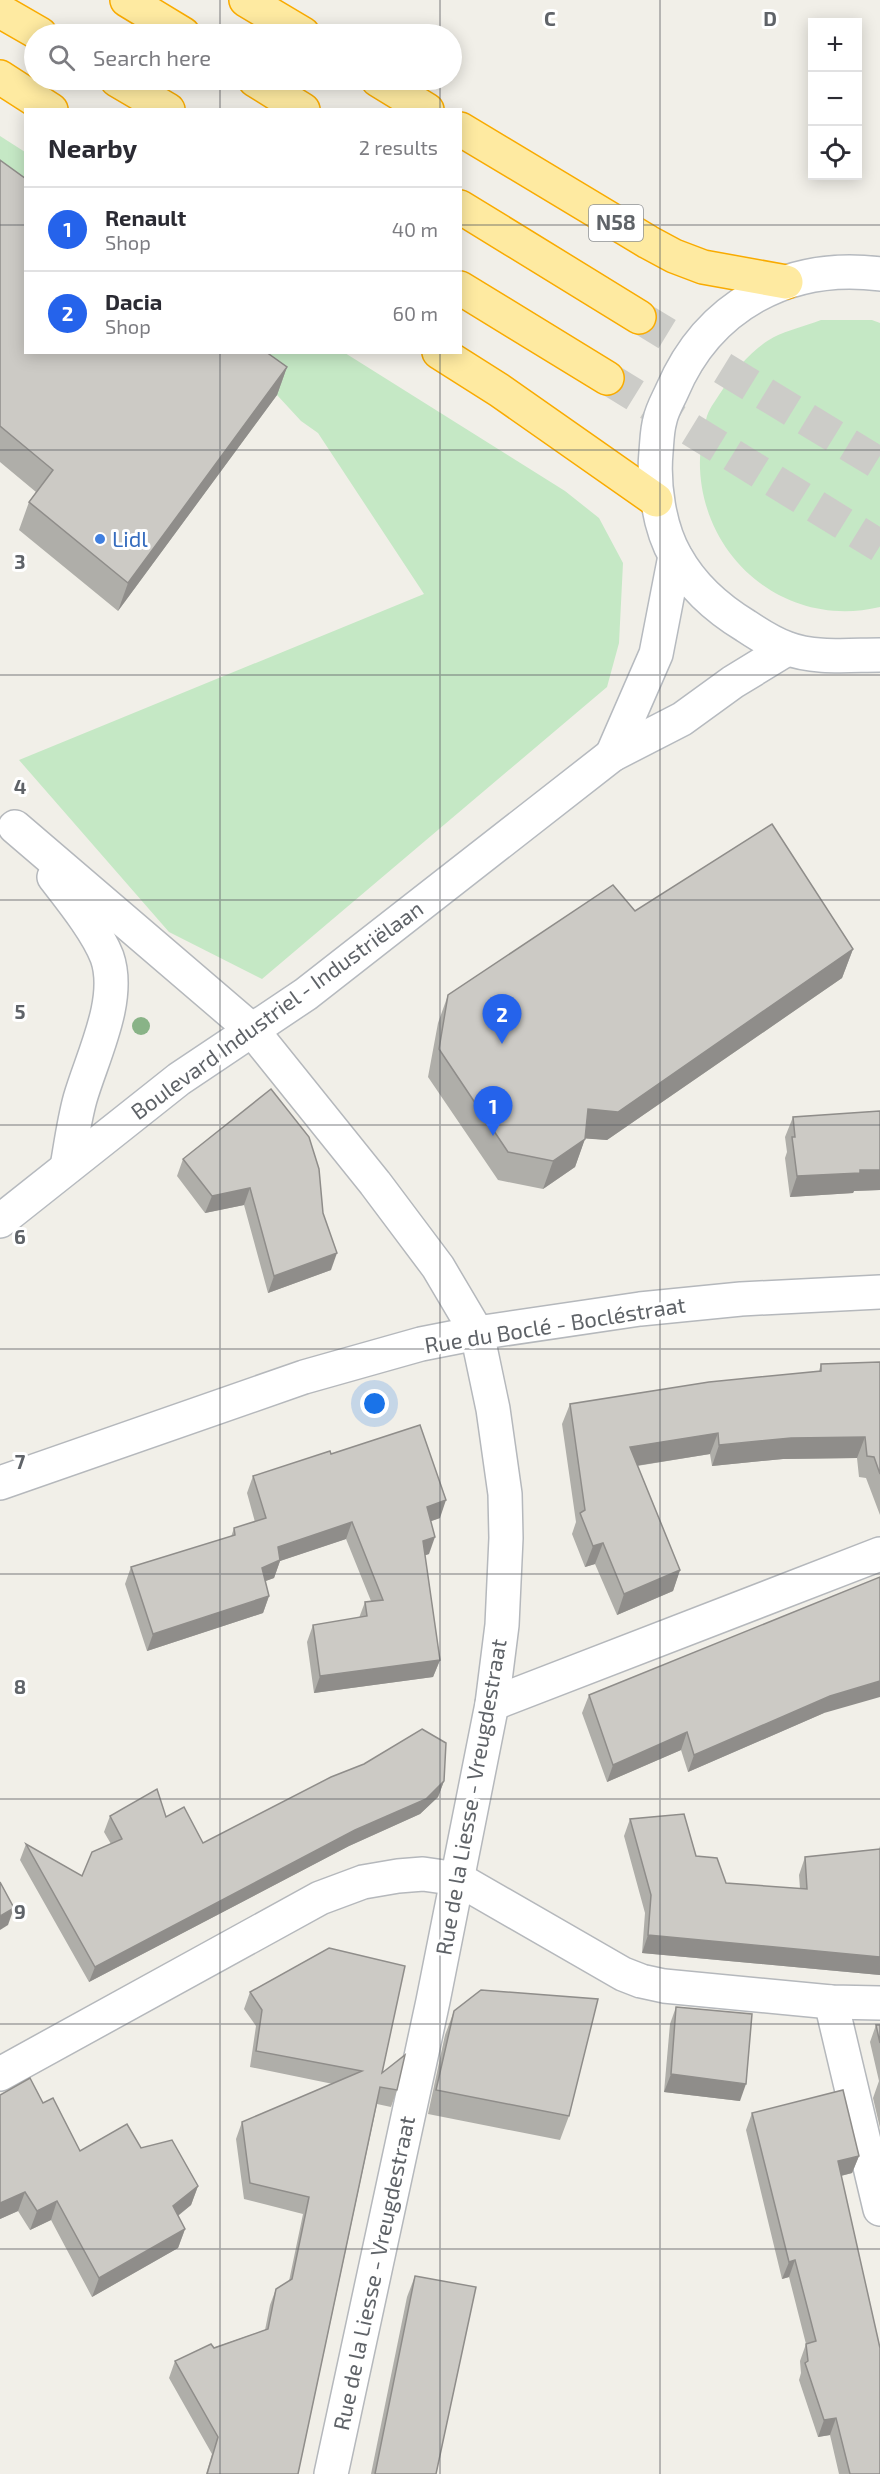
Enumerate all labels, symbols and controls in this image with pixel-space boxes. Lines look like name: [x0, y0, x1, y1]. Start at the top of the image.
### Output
text: C: [544, 6, 556, 30]
text: D: [763, 6, 777, 30]
map controls: [808, 18, 862, 180]
button: +: [808, 18, 862, 72]
search box: [24, 24, 462, 90]
icon: search: [45, 41, 78, 74]
text: Search here: [93, 44, 211, 70]
button: −: [808, 72, 862, 126]
button: locate: [808, 126, 862, 180]
text: Nearby: [48, 132, 137, 163]
text: 2 results: [359, 135, 438, 159]
text: Renault: [105, 204, 186, 230]
road number: N58: [589, 205, 643, 241]
text: 1: [63, 217, 72, 241]
text: 40 m: [392, 217, 438, 241]
text: Shop: [105, 230, 151, 254]
text: Dacia: [105, 288, 162, 314]
text: 2: [62, 301, 73, 325]
text: 60 m: [393, 301, 438, 325]
text: Shop: [105, 314, 151, 338]
place label: Lidl: [112, 525, 148, 551]
marker: Lidl: [93, 532, 107, 546]
text: 3: [14, 549, 26, 573]
text: 4: [14, 774, 27, 798]
street label: Boulevard Industriel - Industriëlaan: [125, 894, 427, 1124]
pin: 2: [482, 994, 522, 1044]
text: 5: [14, 999, 26, 1023]
pin: 1: [474, 1086, 512, 1136]
text: 6: [14, 1224, 26, 1248]
street label: Rue du Boclé - Bocléstraat: [422, 1291, 687, 1358]
your location: [360, 1389, 389, 1418]
text: 7: [15, 1449, 26, 1473]
street label: Rue de la Liesse - Vreugdestraat: [429, 1637, 511, 1957]
text: 8: [14, 1674, 26, 1698]
text: 9: [14, 1899, 26, 1923]
street label: Rue de la Liesse - Vreugdestraat: [327, 2113, 419, 2432]

